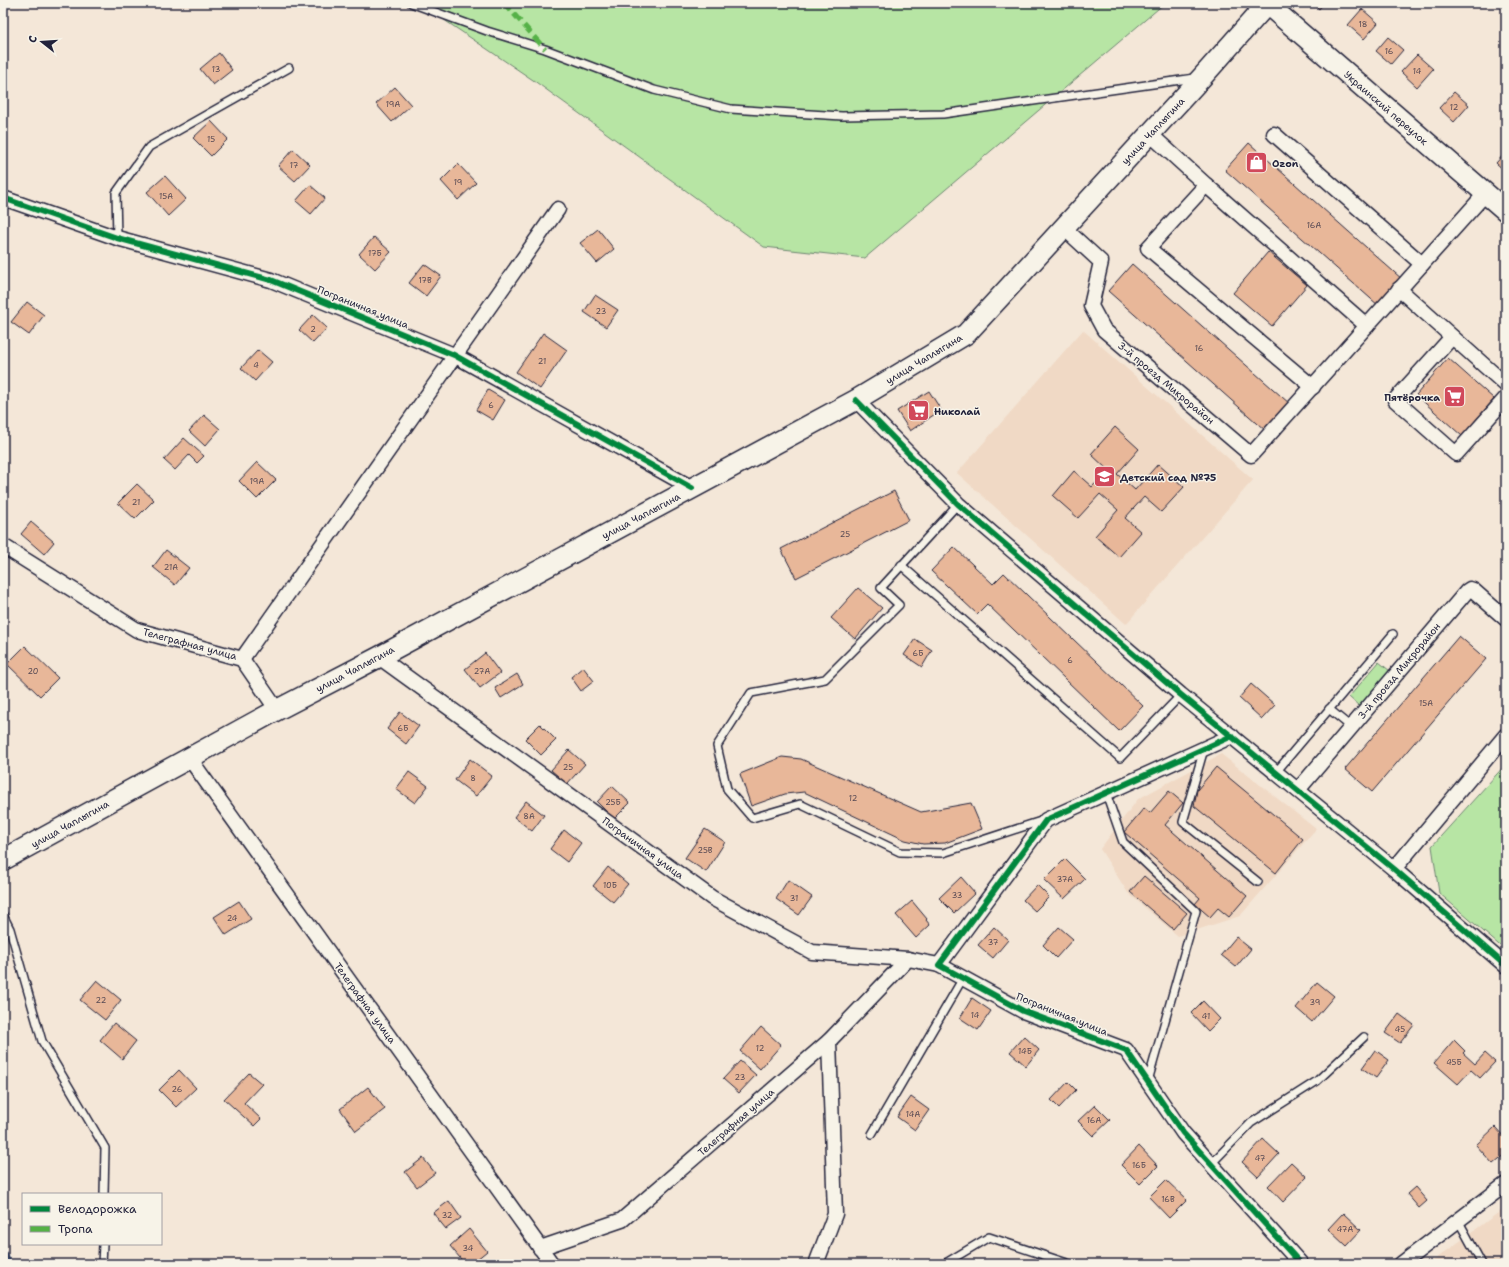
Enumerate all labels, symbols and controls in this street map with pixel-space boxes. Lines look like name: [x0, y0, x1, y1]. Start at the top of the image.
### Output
house number: 18: [1359, 19, 1367, 30]
north arrow: [22, 22, 62, 62]
text: С: [25, 34, 41, 45]
house number: 16: [1385, 46, 1394, 57]
house number: 13: [212, 64, 220, 75]
house number: 14: [1413, 66, 1422, 77]
street label: Украинский переулок: [1341, 68, 1431, 148]
street label: улица Чаплыгина: [1119, 94, 1188, 167]
house number: 19А: [386, 99, 400, 110]
house number: 12: [1450, 102, 1459, 113]
house number: 15: [207, 134, 215, 145]
shop icon: Ozon: [1244, 150, 1270, 176]
place label: Ozon: [1272, 157, 1299, 170]
house number: 17: [290, 160, 299, 171]
house number: 19: [454, 177, 462, 188]
house number: 15А: [159, 191, 173, 202]
house number: 16А: [1307, 220, 1321, 231]
house number: 17Б: [368, 248, 382, 259]
house number: 17В: [418, 275, 432, 286]
street label: Пограничная улица: [315, 283, 411, 332]
house number: 23: [596, 306, 606, 317]
house number: 2: [310, 324, 316, 335]
street label: улица Чаплыгина: [883, 331, 965, 387]
street label: 3-й проезд Микрорайон: [1115, 339, 1217, 427]
house number: 16: [1195, 343, 1204, 354]
house number: 21: [538, 356, 546, 367]
house number: 4: [253, 360, 259, 371]
supermarket icon: Пятёрочка: [1442, 384, 1468, 410]
place label: Пятёрочка: [1384, 391, 1440, 404]
supermarket icon: Николай: [906, 398, 932, 424]
house number: 6: [488, 400, 494, 411]
place label: Николай: [934, 405, 980, 418]
school or university icon: Детский сад №75: [1092, 464, 1118, 490]
place label: Детский сад №75: [1120, 471, 1216, 484]
house number: 19А: [250, 476, 264, 487]
street label: улица Чаплыгина: [600, 489, 683, 542]
house number: 21: [132, 497, 140, 508]
house number: 25: [840, 529, 850, 540]
house number: 21А: [164, 562, 178, 573]
street label: 3-й проезд Микрорайон: [1355, 620, 1443, 722]
street label: Телеграфная улица: [142, 625, 239, 663]
street label: улица Чаплыгина: [314, 642, 397, 695]
house number: 6Б: [913, 648, 923, 659]
house number: 6: [1067, 655, 1073, 666]
house number: 20: [28, 666, 38, 677]
house number: 27А: [474, 666, 490, 677]
house number: 15А: [1419, 698, 1433, 709]
house number: 6Б: [398, 723, 408, 734]
house number: 25: [563, 762, 573, 773]
house number: 8: [470, 773, 476, 784]
house number: 12: [849, 793, 858, 804]
street label: улица Чаплыгина: [29, 797, 112, 851]
house number: 25Б: [605, 797, 621, 808]
house number: 8А: [523, 811, 535, 822]
street label: Пограничная улица: [600, 814, 687, 882]
house number: 25В: [697, 845, 713, 856]
house number: 37А: [1057, 874, 1073, 885]
house number: 10Б: [603, 880, 617, 891]
house number: 33: [952, 890, 962, 901]
house number: 31: [790, 893, 798, 904]
house number: 24: [227, 913, 238, 924]
house number: 37: [988, 937, 999, 948]
street label: Телеграфная улица: [331, 960, 399, 1047]
street label: Пограничная улица: [1014, 990, 1110, 1039]
house number: 22: [96, 995, 107, 1006]
house number: 39: [1310, 997, 1320, 1008]
house number: 14: [971, 1010, 980, 1021]
house number: 41: [1202, 1011, 1210, 1022]
house number: 45: [1395, 1024, 1405, 1035]
house number: 12: [756, 1043, 765, 1054]
house number: 14Б: [1018, 1046, 1032, 1057]
house number: 45Б: [1446, 1057, 1462, 1068]
house number: 23: [735, 1072, 745, 1083]
house number: 26: [172, 1084, 183, 1095]
street label: Телеграфная улица: [695, 1085, 777, 1159]
house number: 14А: [906, 1109, 920, 1120]
house number: 16А: [1087, 1115, 1101, 1126]
house number: 47: [1255, 1153, 1266, 1164]
house number: 16Б: [1132, 1160, 1146, 1171]
legend: [22, 1193, 162, 1245]
house number: 16В: [1161, 1194, 1175, 1205]
text: Велодорожка: [58, 1201, 137, 1217]
house number: 32: [442, 1210, 453, 1221]
text: Тропа: [58, 1221, 93, 1237]
house number: 47А: [1337, 1224, 1353, 1235]
house number: 34: [463, 1243, 474, 1254]

